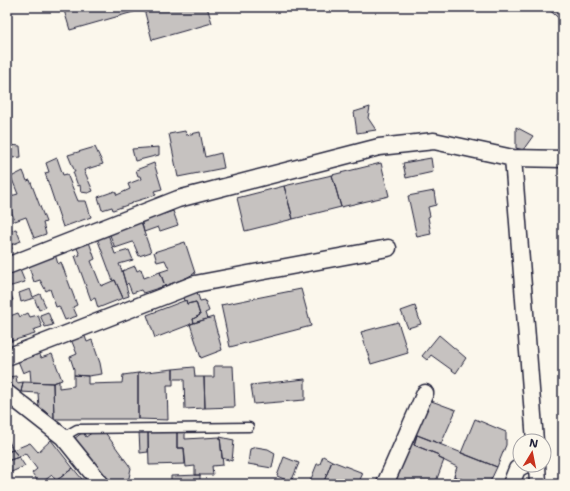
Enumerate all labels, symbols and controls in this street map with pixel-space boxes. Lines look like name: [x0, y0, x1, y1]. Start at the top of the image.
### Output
north arrow: [512, 433, 552, 473]
text: N: [528, 436, 540, 452]

